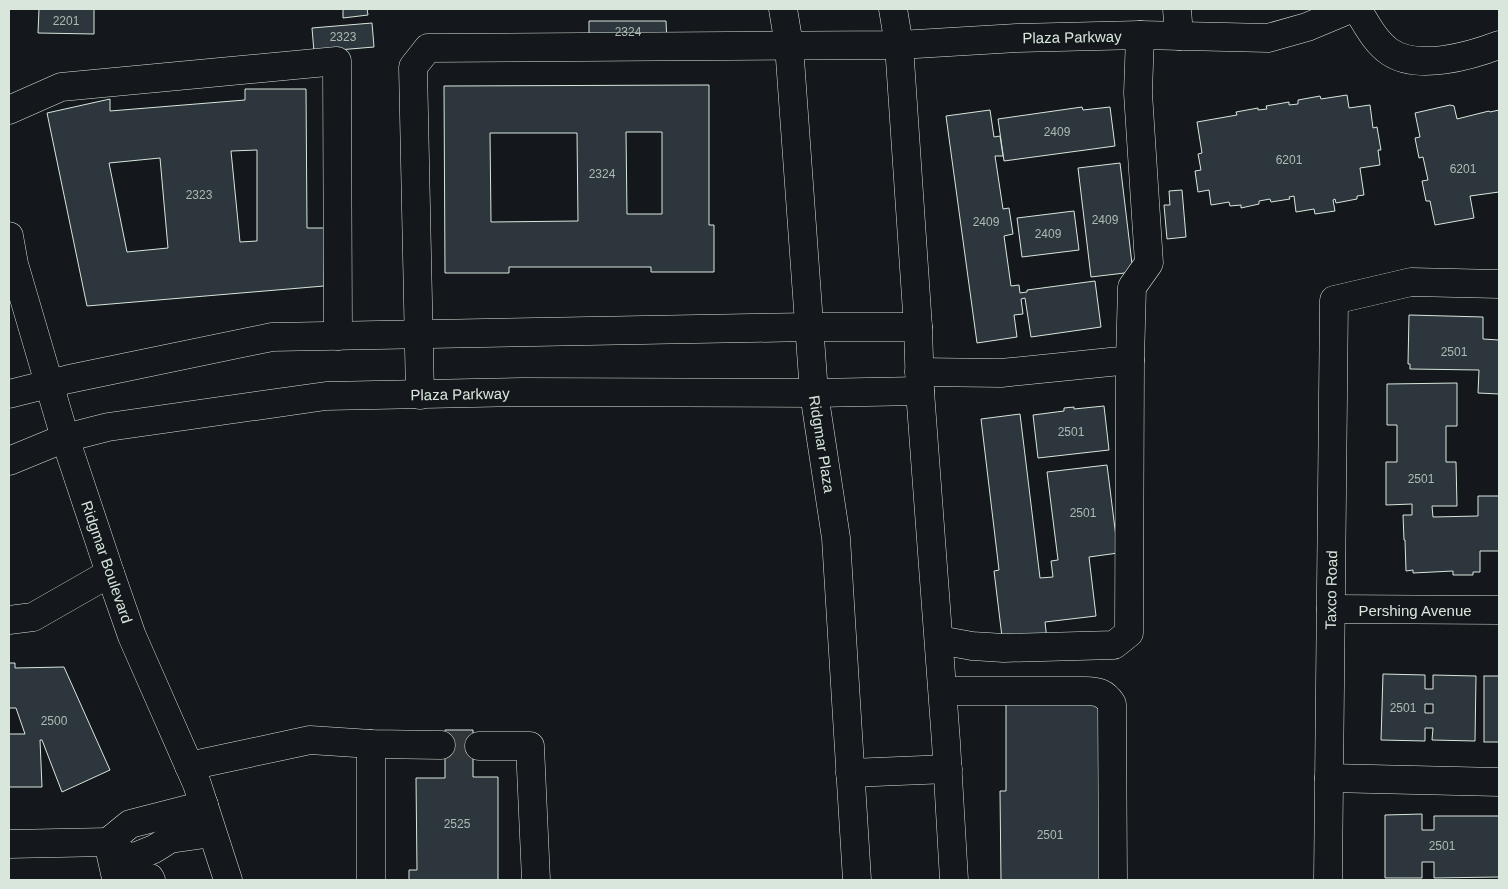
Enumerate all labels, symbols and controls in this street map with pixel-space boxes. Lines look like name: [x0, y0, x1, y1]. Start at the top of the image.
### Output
house number: 2201: [53, 14, 80, 28]
house number: 2324: [615, 25, 642, 39]
street label: Plaza Parkway: [1022, 28, 1122, 46]
house number: 2323: [330, 30, 357, 44]
house number: 2409: [1044, 125, 1071, 139]
house number: 6201: [1276, 153, 1303, 167]
house number: 6201: [1450, 162, 1477, 176]
house number: 2324: [589, 167, 616, 181]
house number: 2323: [186, 188, 213, 202]
house number: 2409: [1092, 213, 1119, 227]
house number: 2409: [973, 215, 1000, 229]
house number: 2409: [1035, 227, 1062, 241]
house number: 2501: [1441, 345, 1468, 359]
street label: Plaza Parkway: [410, 385, 510, 403]
street label: Ridgmar Plaza: [806, 394, 838, 495]
house number: 2501: [1058, 425, 1085, 439]
house number: 2501: [1408, 472, 1435, 486]
street label: Ridgmar Boulevard: [78, 499, 136, 625]
house number: 2501: [1070, 506, 1097, 520]
street label: Taxco Road: [1322, 550, 1340, 630]
street label: Pershing Avenue: [1358, 602, 1472, 619]
house number: 2501: [1390, 701, 1417, 715]
house number: 2500: [41, 714, 68, 728]
house number: 2525: [444, 817, 471, 831]
house number: 2501: [1037, 828, 1064, 842]
house number: 2501: [1429, 839, 1456, 853]

